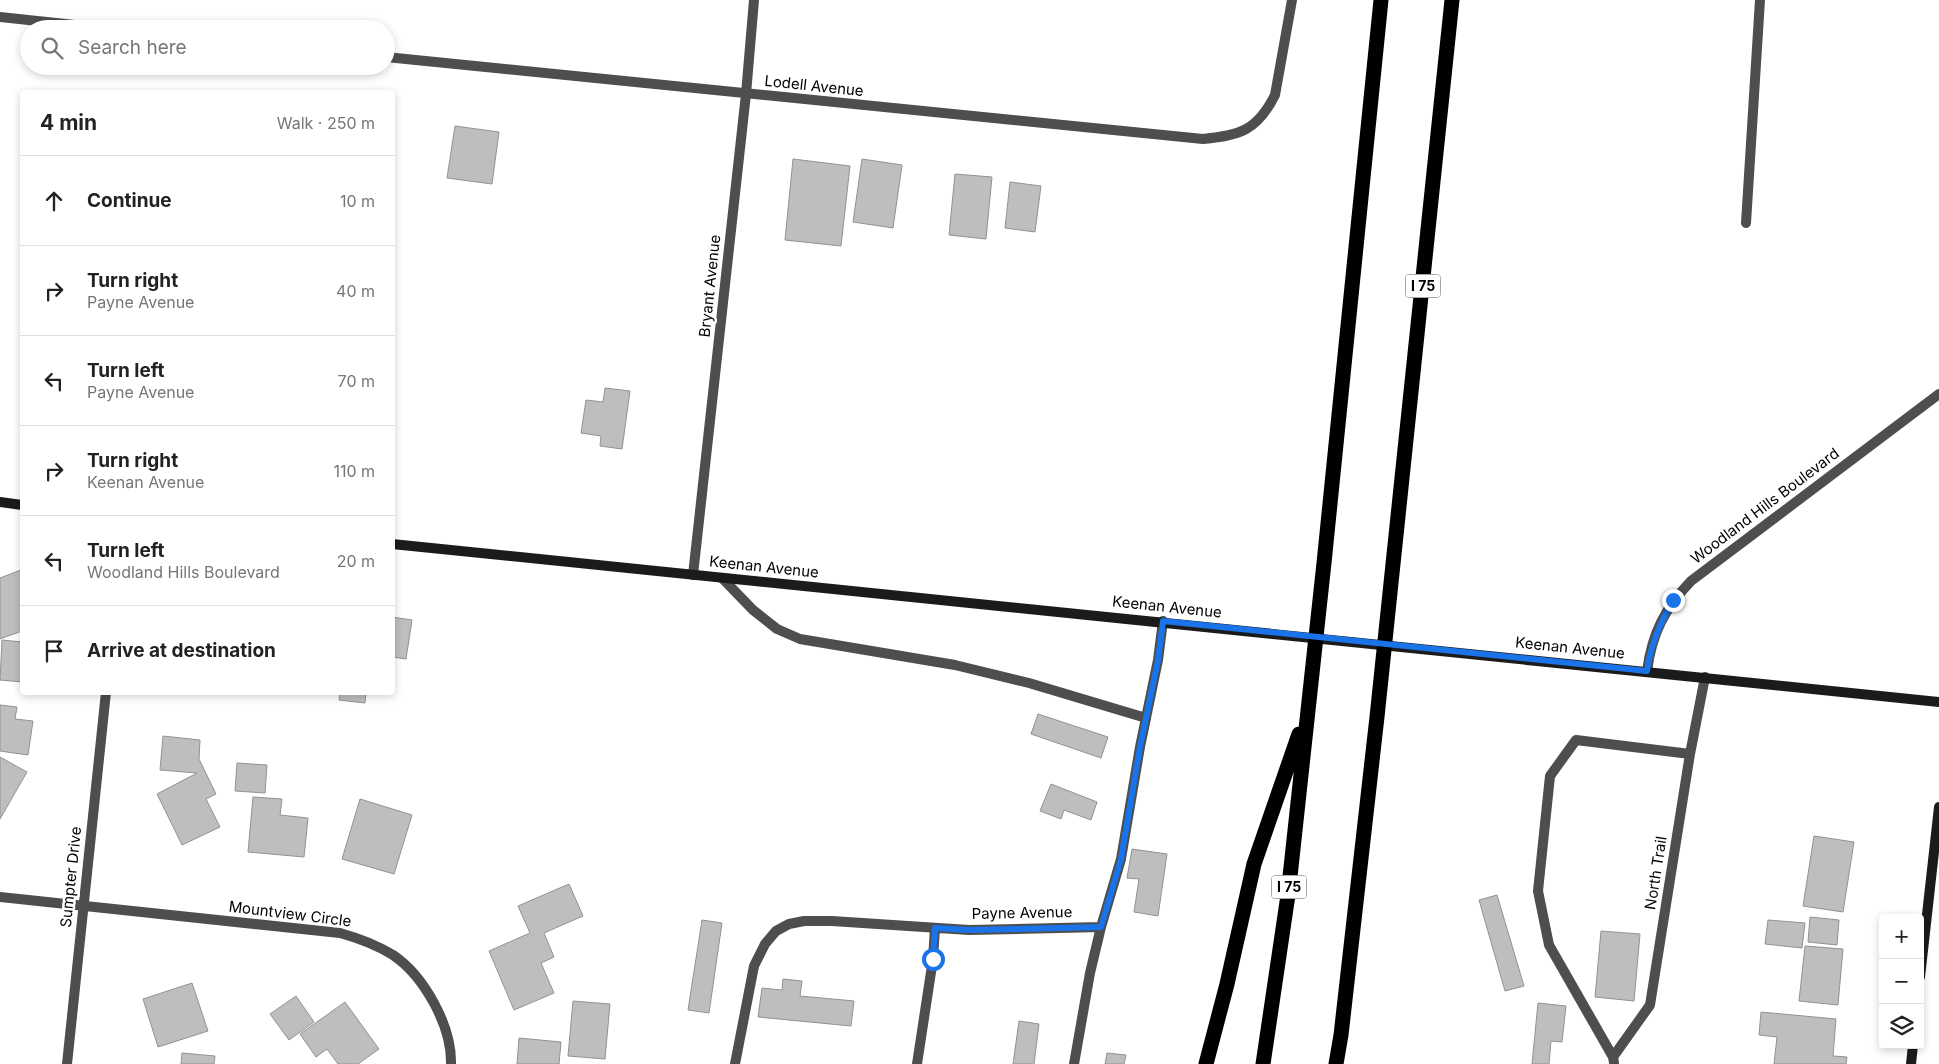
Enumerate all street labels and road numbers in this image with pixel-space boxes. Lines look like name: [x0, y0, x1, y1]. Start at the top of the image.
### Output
street label: Lodell Avenue: [764, 71, 865, 100]
street label: Bryant Avenue: [695, 234, 724, 338]
road number: I 75: [1406, 274, 1440, 298]
street label: Woodland Hills Boulevard: [1687, 444, 1843, 568]
street label: Keenan Avenue: [708, 551, 820, 582]
street label: Keenan Avenue: [1111, 591, 1223, 622]
street label: Keenan Avenue: [1514, 632, 1626, 663]
street label: Sumpter Drive: [56, 826, 85, 928]
street label: North Trail: [1640, 835, 1671, 911]
road number: I 75: [1272, 876, 1306, 899]
street label: Mountview Circle: [228, 897, 352, 930]
street label: Payne Avenue: [971, 902, 1073, 923]

